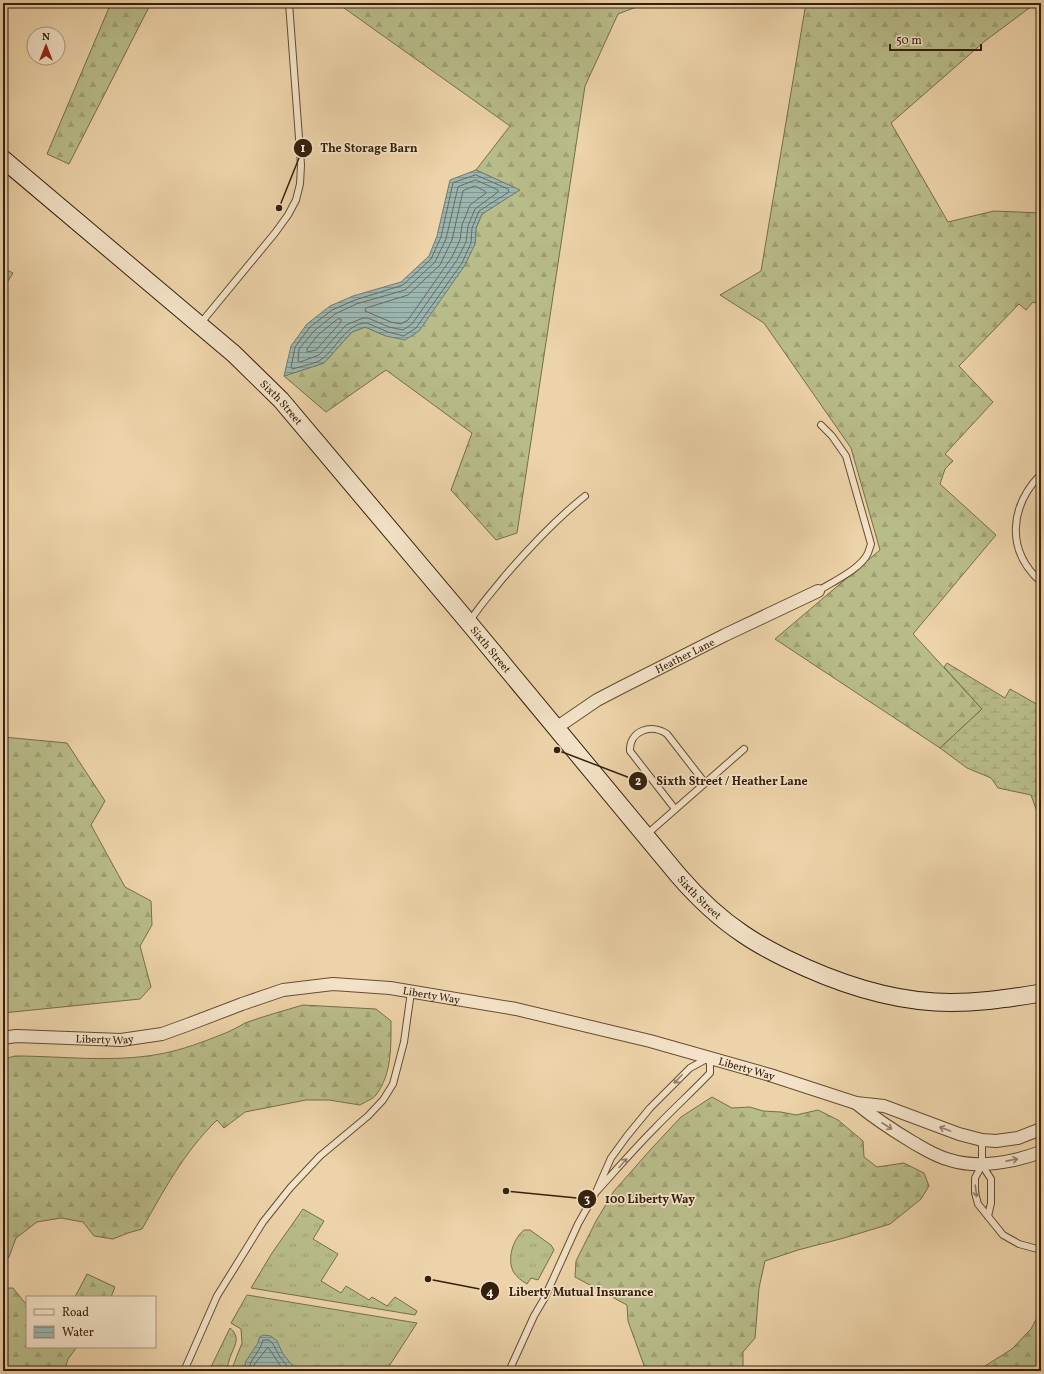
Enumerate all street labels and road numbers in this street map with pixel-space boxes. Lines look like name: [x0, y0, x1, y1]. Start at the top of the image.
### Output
street label: Sixth Street: [256, 377, 305, 429]
street label: Sixth Street: [466, 624, 514, 677]
street label: Heather Lane: [653, 635, 718, 678]
street label: Sixth Street: [673, 873, 724, 924]
street label: Liberty Way: [401, 984, 461, 1009]
street label: Liberty Way: [75, 1032, 135, 1049]
street label: Liberty Way: [716, 1055, 777, 1085]

